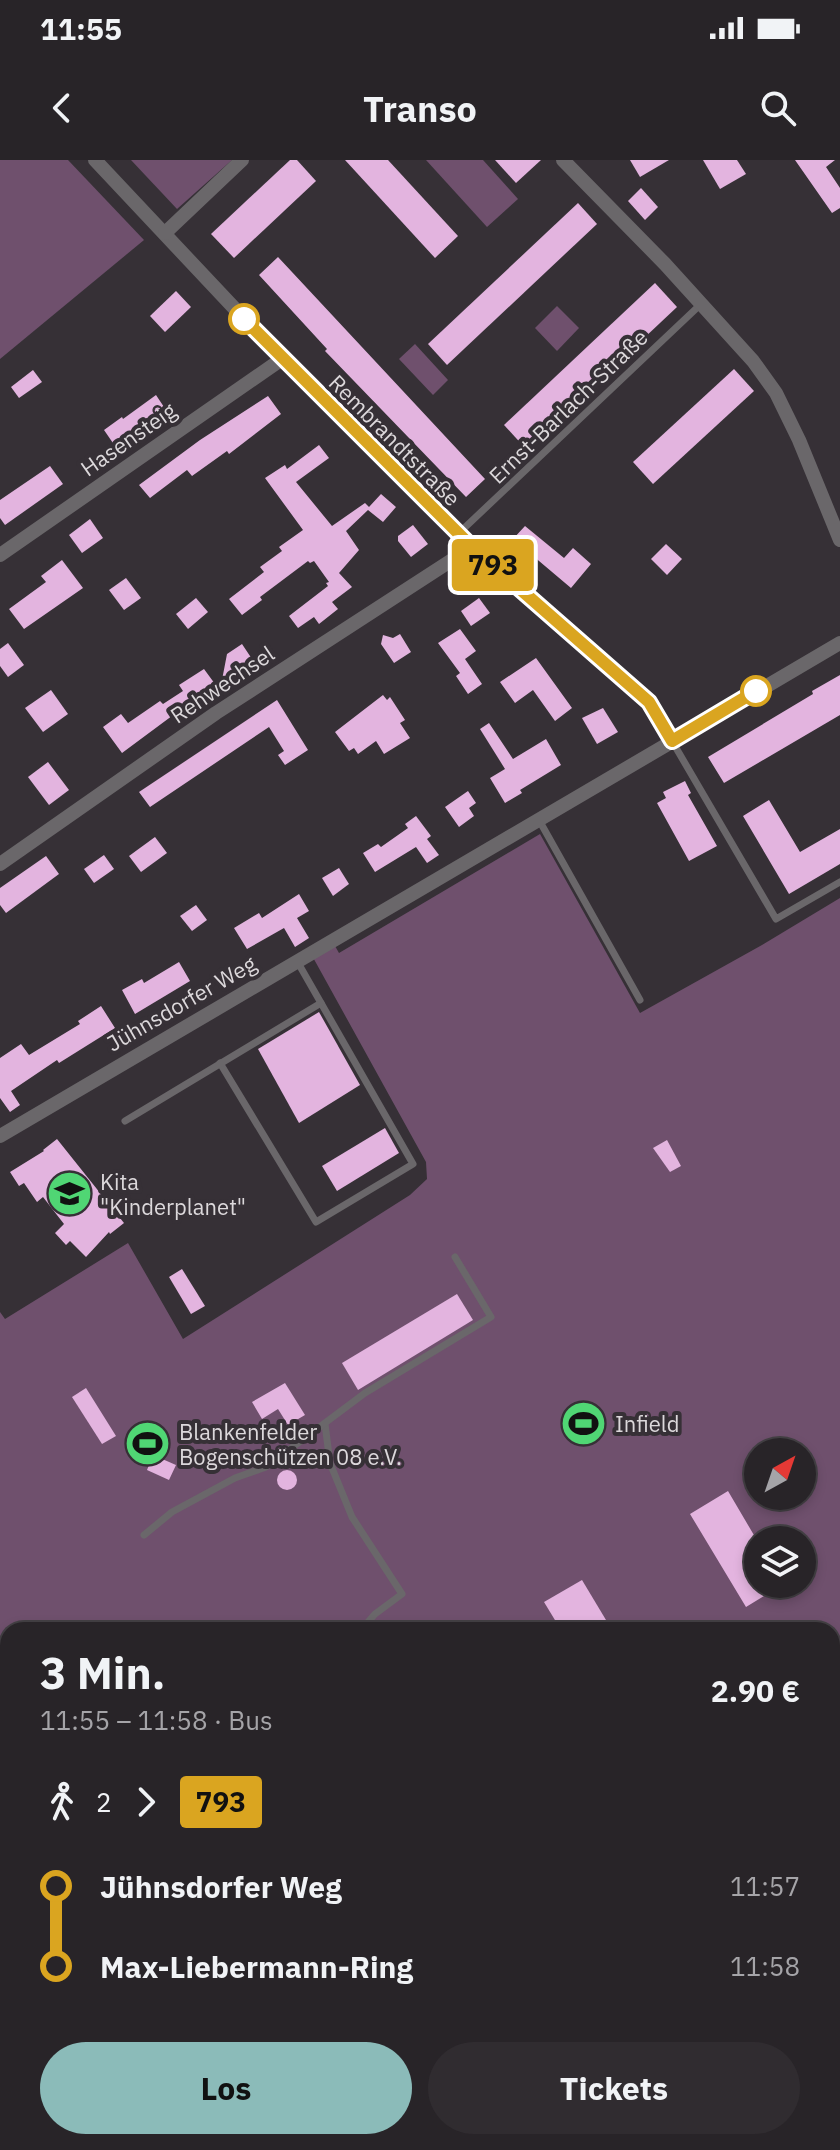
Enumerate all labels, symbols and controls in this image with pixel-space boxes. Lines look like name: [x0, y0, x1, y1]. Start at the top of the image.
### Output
text: 11:55: [40, 9, 122, 48]
text: Transo: [363, 85, 477, 132]
icon: back: [40, 86, 84, 130]
icon: search: [756, 86, 800, 130]
unlabelled marker: [229, 304, 259, 334]
street label: Ernst-Barlach-Straße: [482, 323, 654, 489]
street label: Rembrandtstraße: [323, 368, 467, 512]
street label: Hasensteig: [75, 395, 182, 482]
line badge: 793: [447, 539, 539, 591]
text: 793: [468, 546, 518, 583]
street label: Rehwechsel: [164, 639, 280, 729]
unlabelled marker: [741, 676, 771, 706]
street label: Jühnsdorfer Weg: [101, 948, 261, 1058]
place label: Kita "Kinderplanet": [100, 1167, 246, 1221]
school or university icon: Kita "Kinderplanet": [45, 1170, 93, 1218]
sports icon: Infield: [560, 1399, 608, 1447]
place label: Infield: [615, 1409, 680, 1438]
place label: Blankenfelder Bogenschützen 08 e.V.: [179, 1417, 402, 1471]
sports icon: Blankenfelder Bogenschützen 08 e.V.: [124, 1420, 172, 1468]
north arrow: [744, 1438, 816, 1510]
map controls: [744, 1438, 816, 1598]
button: layers: [744, 1526, 816, 1598]
text: 3 Min.: [40, 1644, 165, 1701]
text: 2.90 €: [711, 1671, 800, 1710]
text: 11:55 – 11:58 · Bus: [40, 1703, 273, 1737]
icon: walk: [40, 1780, 84, 1824]
icon: forward: [124, 1780, 168, 1824]
text: 793: [196, 1783, 246, 1820]
text: 2: [96, 1785, 112, 1819]
text: Jühnsdorfer Weg: [100, 1867, 342, 1906]
text: 11:57: [730, 1869, 800, 1903]
text: Max-Liebermann-Ring: [100, 1947, 413, 1986]
text: 11:58: [730, 1949, 800, 1983]
button: Los: [40, 2042, 412, 2134]
button: Tickets: [428, 2042, 800, 2134]

